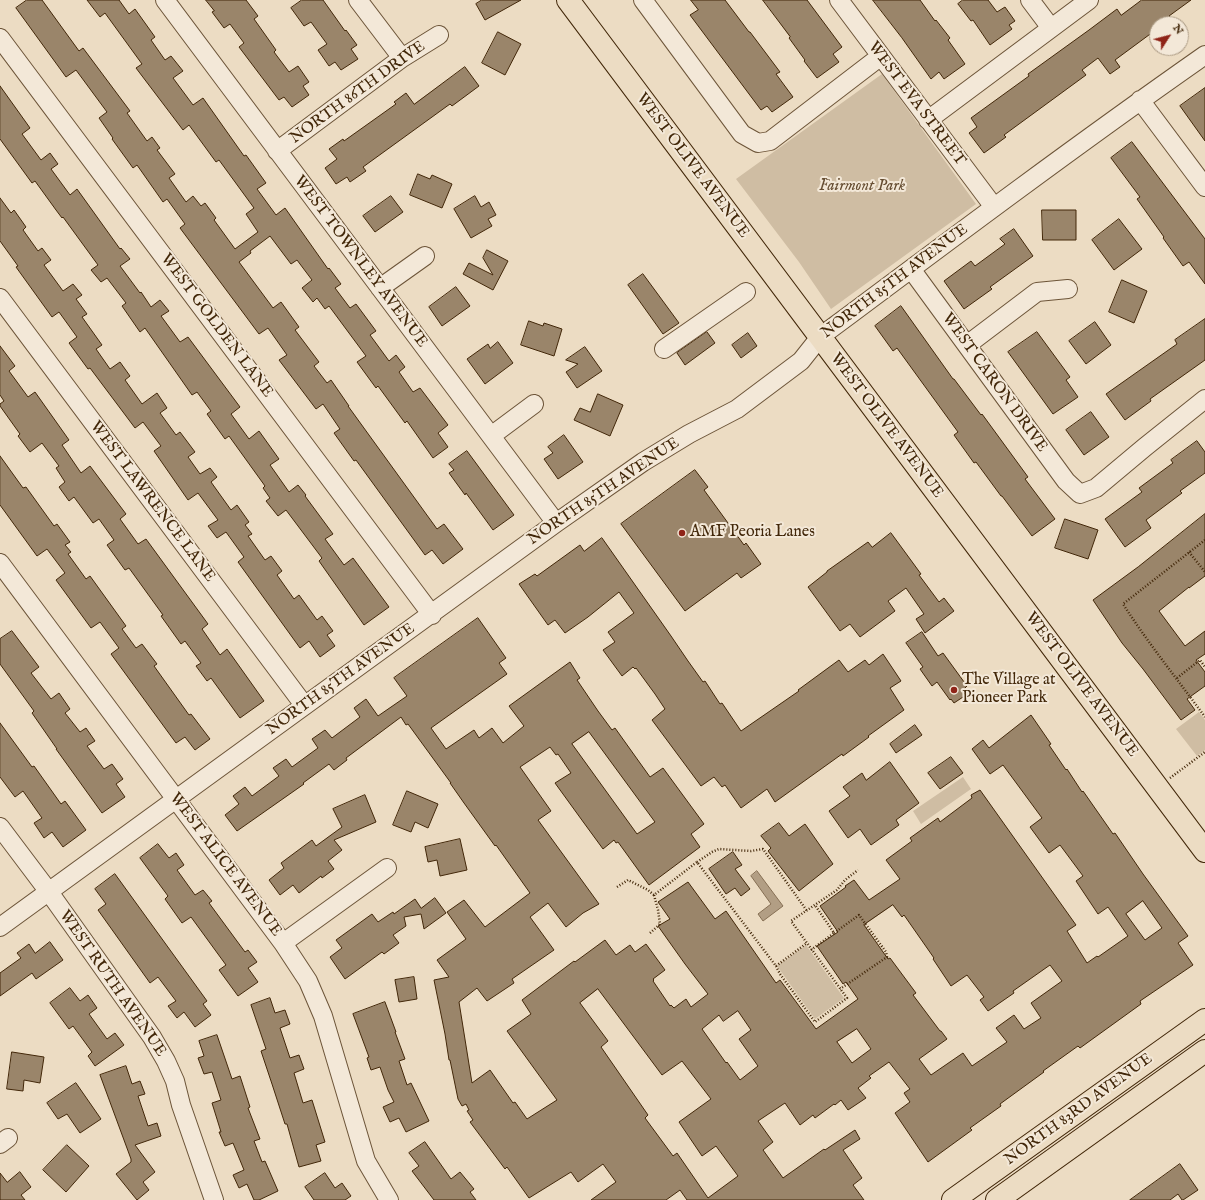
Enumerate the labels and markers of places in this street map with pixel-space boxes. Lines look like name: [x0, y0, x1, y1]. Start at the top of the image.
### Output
place label: AMF Peoria Lanes: [690, 523, 815, 543]
marker: AMF Peoria Lanes: [677, 528, 687, 538]
place label: The Village at Pioneer Park: [962, 671, 1055, 709]
marker: The Village at Pioneer Park: [949, 685, 959, 695]

